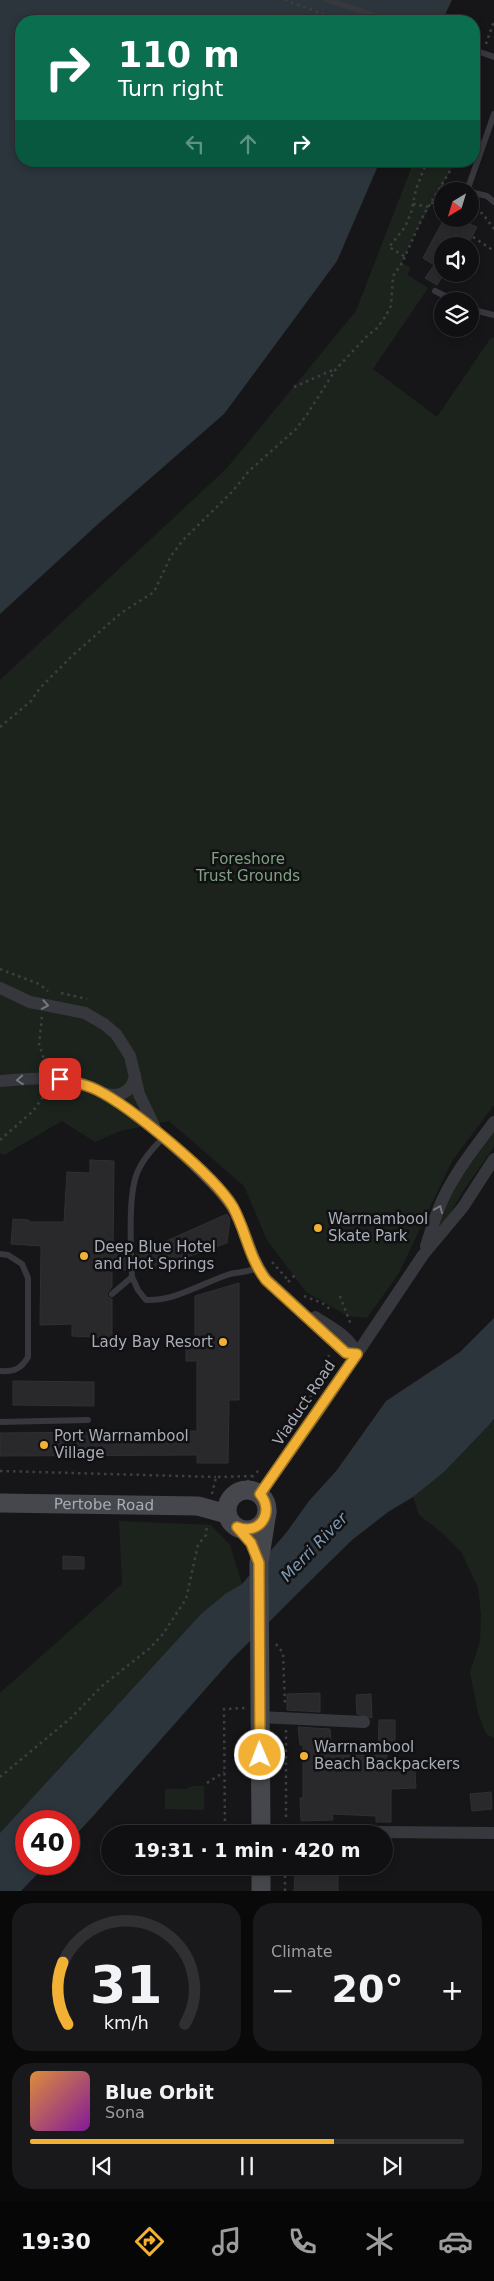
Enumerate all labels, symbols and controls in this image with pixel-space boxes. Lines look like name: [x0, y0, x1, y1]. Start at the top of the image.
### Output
icon: right: [35, 35, 100, 100]
text: 110 m: [118, 35, 240, 75]
text: Turn right: [118, 76, 223, 101]
icon: left: [181, 130, 209, 158]
icon: ahead: [234, 130, 262, 158]
icon: right: [287, 130, 315, 158]
north arrow: [434, 182, 479, 228]
map controls: [434, 182, 479, 337]
button: sound: [434, 237, 479, 282]
button: layers: [434, 292, 479, 337]
park label: Foreshore Trust Grounds: [195, 850, 300, 885]
one-way arrow: [41, 1000, 50, 1010]
pin: [39, 1058, 81, 1100]
icon: arrive: [46, 1065, 74, 1093]
one-way arrow: [16, 1074, 24, 1085]
one-way arrow: [433, 1205, 444, 1214]
place label: Warrnambool Skate Park: [328, 1210, 428, 1245]
marker: Warrnambool Skate Park: [312, 1222, 324, 1234]
place label: Deep Blue Hotel and Hot Springs: [94, 1238, 216, 1273]
marker: Deep Blue Hotel and Hot Springs: [78, 1250, 90, 1262]
place label: Lady Bay Resort: [91, 1333, 213, 1351]
marker: Lady Bay Resort: [217, 1336, 229, 1348]
street label: Viaduct Road: [269, 1357, 339, 1449]
place label: Port Warrnambool Village: [54, 1427, 189, 1462]
marker: Port Warrnambool Village: [38, 1439, 50, 1451]
street label: Pertobe Road: [54, 1495, 154, 1514]
water label: Merri River: [277, 1508, 352, 1585]
position arrow: [233, 1728, 285, 1780]
place label: Warrnambool Beach Backpackers: [314, 1738, 460, 1773]
marker: Warrnambool Beach Backpackers: [298, 1750, 310, 1762]
speed limit sign: 40: [15, 1810, 80, 1875]
text: 19:31 · 1 min · 420 m: [133, 1839, 361, 1861]
text: Climate: [271, 1942, 333, 1961]
text: 31: [90, 1955, 163, 2015]
text: 20°: [332, 1967, 403, 2011]
text: −: [271, 1974, 294, 2007]
text: +: [441, 1974, 464, 2007]
text: km/h: [104, 2012, 149, 2033]
text: Blue Orbit: [105, 2081, 214, 2103]
text: Sona: [105, 2103, 145, 2122]
icon: previous: [88, 2152, 116, 2180]
icon: pause: [233, 2152, 261, 2180]
icon: next: [378, 2152, 406, 2180]
icon: directions: [132, 2224, 167, 2259]
icon: music: [209, 2224, 244, 2259]
icon: phone: [285, 2224, 320, 2259]
icon: climate: [362, 2224, 397, 2259]
icon: car: [438, 2224, 473, 2259]
text: 19:30: [21, 2229, 91, 2254]

